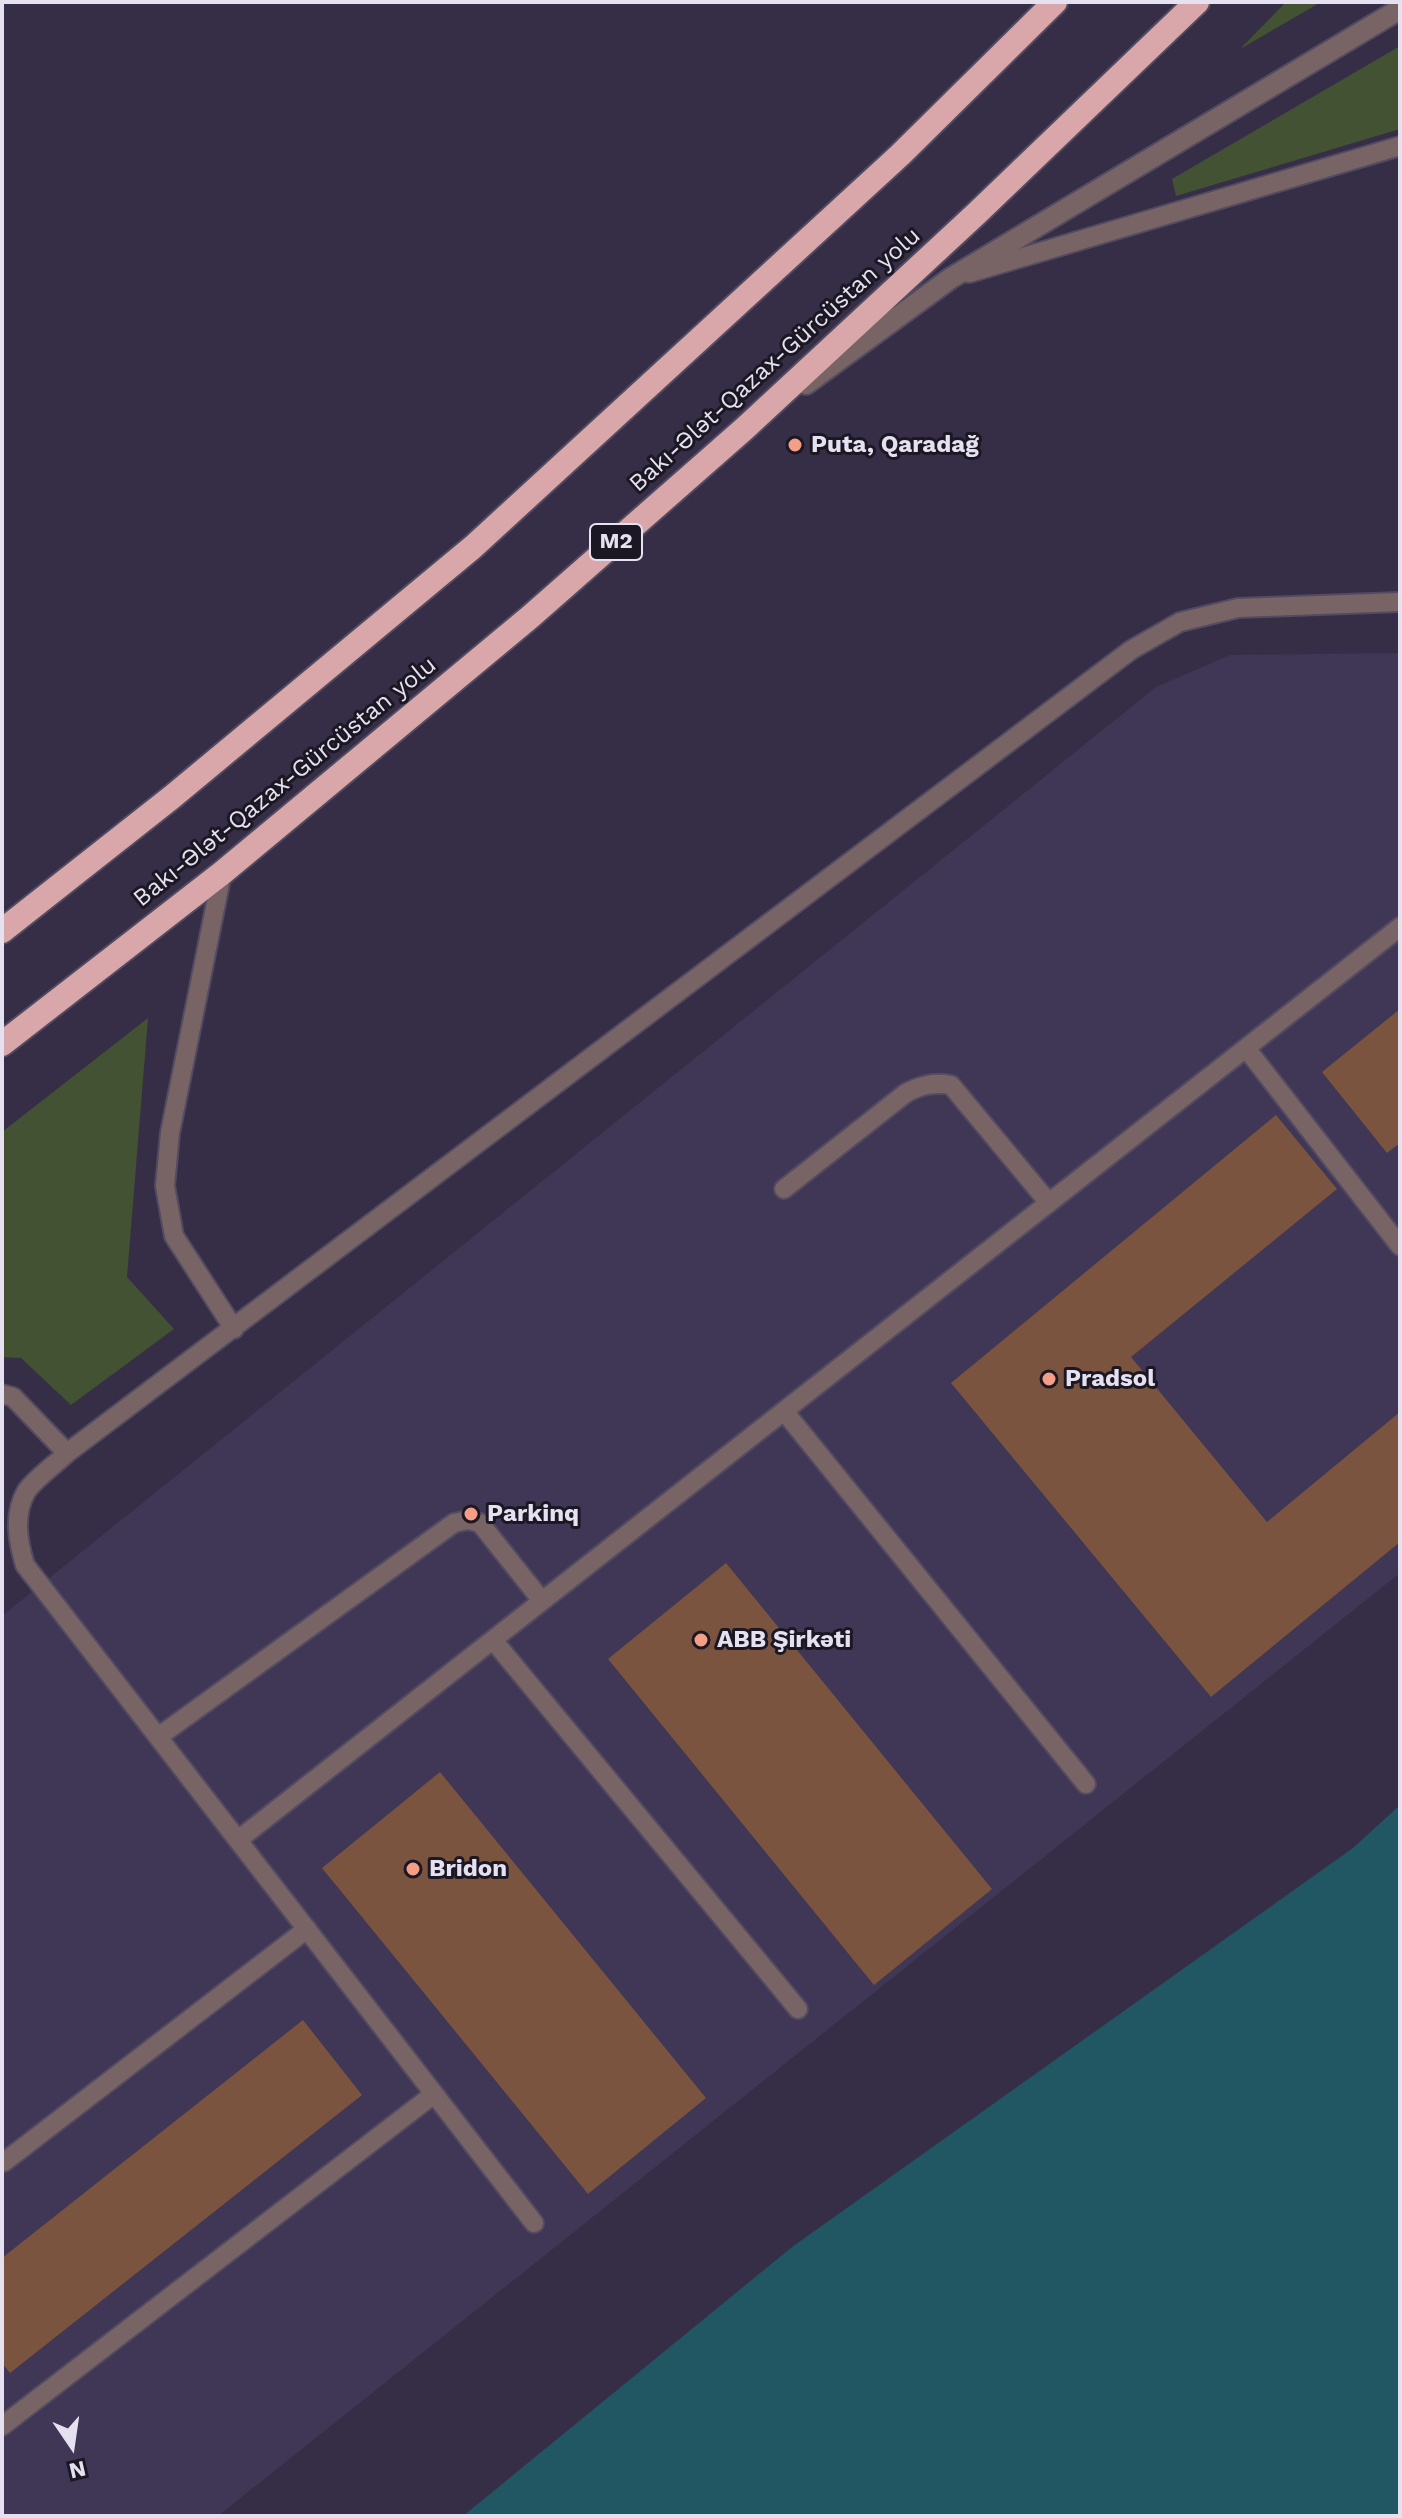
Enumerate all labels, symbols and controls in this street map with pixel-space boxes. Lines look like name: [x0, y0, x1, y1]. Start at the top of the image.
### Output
street label: Bakı-Ələt-Qazax-Gürcüstan yolu: [624, 222, 926, 498]
place label: Puta, Qaradağ: [811, 431, 979, 459]
marker: Puta, Qaradağ: [786, 436, 804, 454]
road number: M2: [590, 524, 642, 560]
street label: Bakı-Ələt-Qazax-Gürcüstan yolu: [128, 651, 442, 913]
place label: Pradsol: [1065, 1365, 1155, 1393]
marker: Pradsol: [1040, 1370, 1058, 1388]
place label: Parkinq: [487, 1500, 579, 1528]
marker: Parkinq: [462, 1505, 480, 1523]
place label: ABB Şirkəti: [717, 1626, 851, 1654]
marker: ABB Şirkəti: [692, 1631, 710, 1649]
place label: Bridon: [429, 1855, 507, 1883]
marker: Bridon: [404, 1860, 422, 1878]
north arrow: [32, 2406, 112, 2486]
text: N: [67, 2456, 88, 2484]

